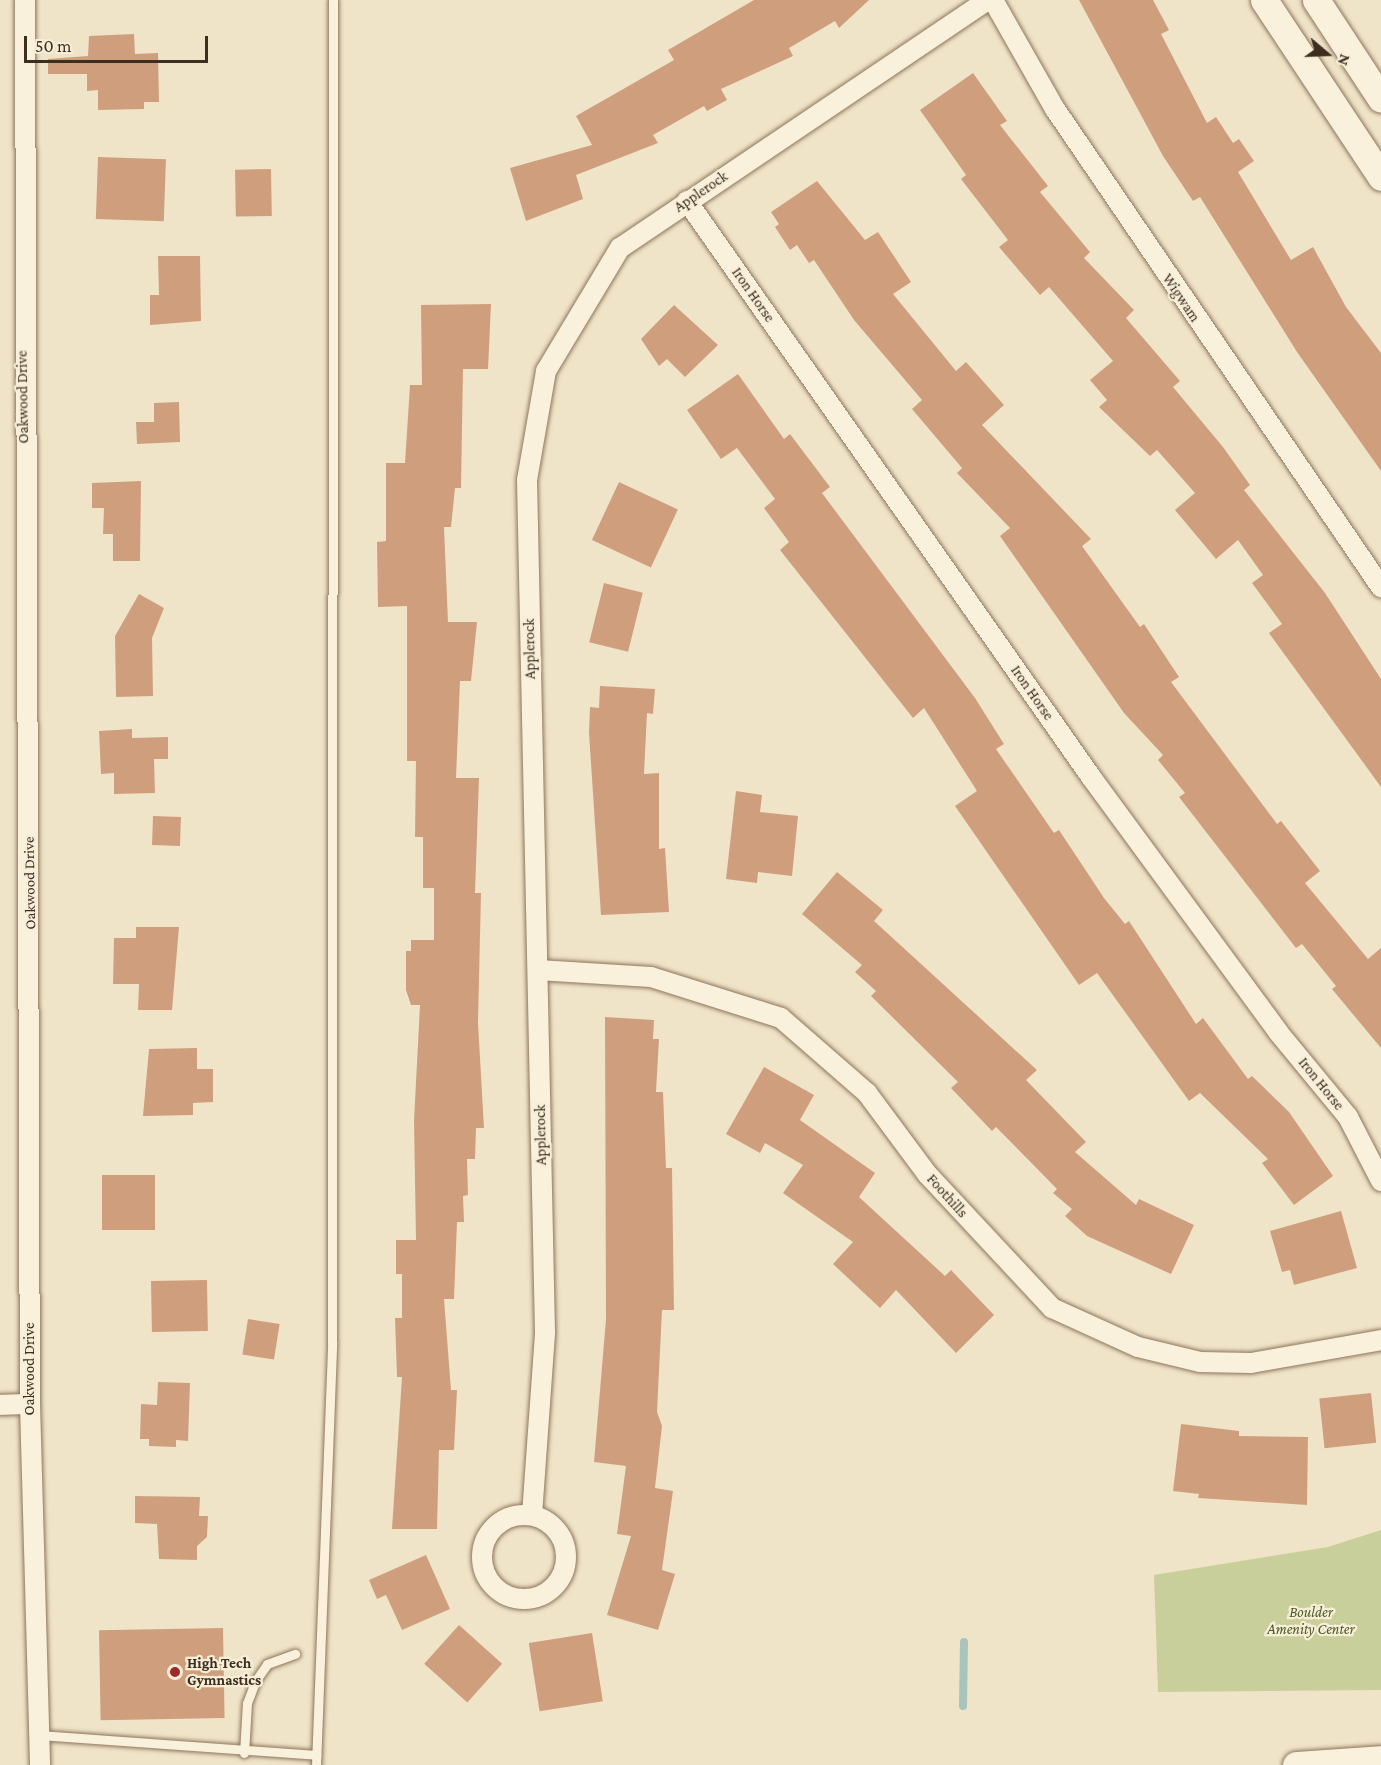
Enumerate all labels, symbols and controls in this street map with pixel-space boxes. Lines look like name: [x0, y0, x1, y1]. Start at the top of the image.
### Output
scale bar: [27, 24, 212, 62]
north arrow: [1297, 24, 1357, 84]
text: 50 m: [35, 36, 72, 56]
text: N: [1335, 52, 1354, 68]
street label: Applerock: [671, 168, 731, 216]
street label: Iron Horse: [728, 264, 778, 326]
street label: Wigwam: [1158, 270, 1204, 326]
street label: Oakwood Drive: [13, 350, 33, 444]
street label: Applerock: [520, 619, 540, 679]
street label: Iron Horse: [1007, 662, 1057, 724]
street label: Oakwood Drive: [20, 836, 40, 930]
street label: Iron Horse: [1294, 1054, 1348, 1114]
street label: Applerock: [531, 1105, 551, 1165]
street label: Foothills: [923, 1170, 971, 1222]
street label: Oakwood Drive: [21, 1322, 39, 1416]
park label: Boulder Amenity Center: [1267, 1603, 1355, 1638]
place label: High Tech Gymnastics: [187, 1654, 261, 1689]
marker: High Tech Gymnastics: [168, 1665, 182, 1679]

